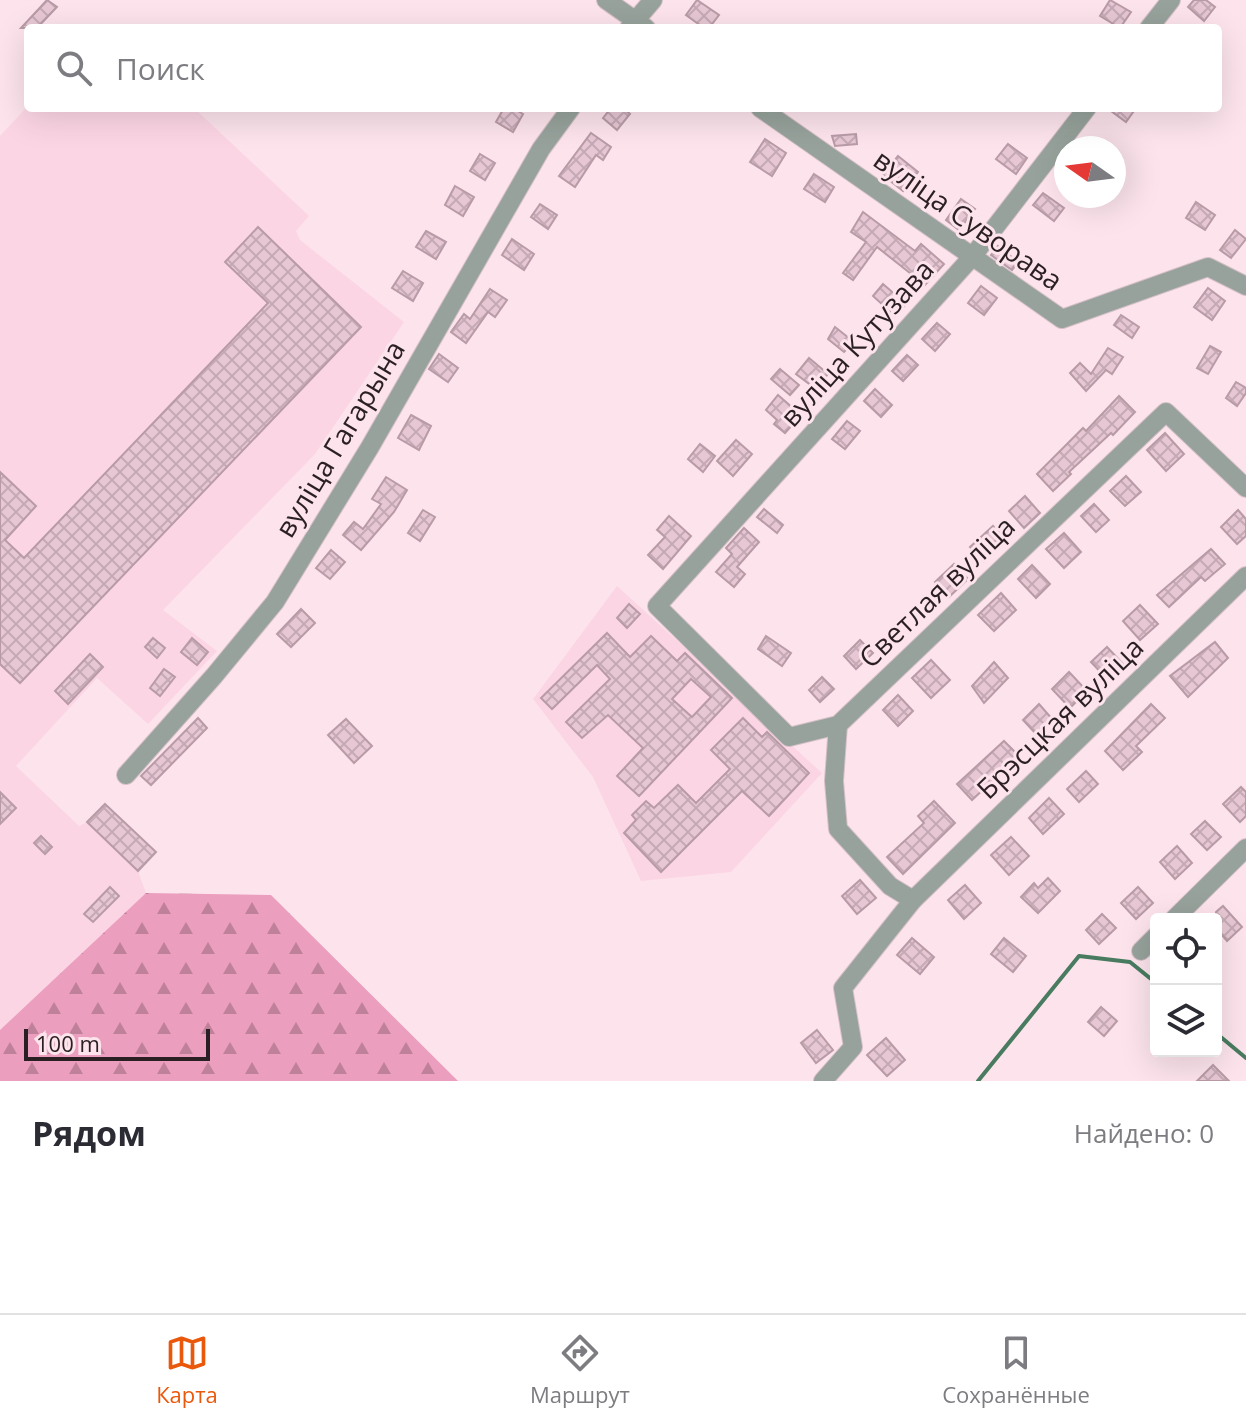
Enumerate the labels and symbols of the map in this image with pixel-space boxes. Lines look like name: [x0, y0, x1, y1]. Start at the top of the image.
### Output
north arrow: [1054, 136, 1126, 208]
street label: вуліца Суворава: [867, 140, 1071, 299]
street label: вуліца Кутузава: [771, 251, 942, 434]
street label: вуліца Гагарына: [265, 333, 413, 544]
street label: Светлая вуліца: [850, 507, 1023, 676]
street label: Брэсцкая вуліца: [968, 628, 1151, 807]
scale bar: [24, 1025, 210, 1061]

